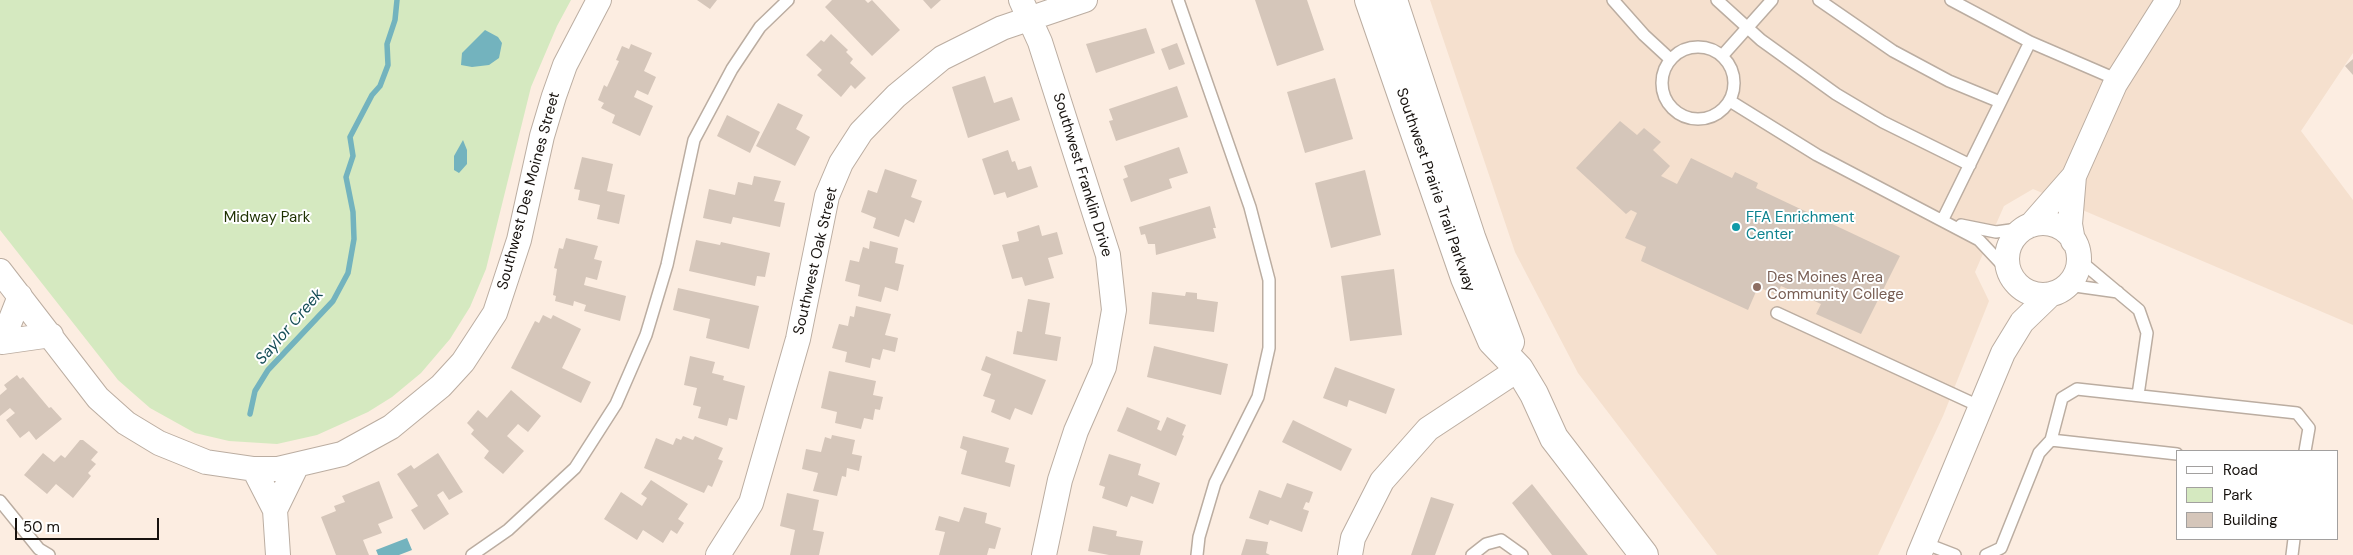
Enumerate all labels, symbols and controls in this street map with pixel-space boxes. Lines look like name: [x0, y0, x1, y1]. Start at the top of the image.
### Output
street label: Southwest Prairie Trail Parkway: [1392, 86, 1478, 294]
street label: Southwest Des Moines Street: [494, 90, 564, 292]
street label: Southwest Franklin Drive: [1048, 91, 1116, 259]
street label: Southwest Oak Street: [790, 185, 842, 337]
park label: Midway Park: [224, 209, 310, 227]
place label: FFA Enrichment Center: [1746, 209, 1855, 244]
marker: FFA Enrichment Center: [1730, 221, 1742, 233]
place label: Des Moines Area Community College: [1767, 269, 1904, 304]
marker: Des Moines Area Community College: [1751, 281, 1763, 293]
water label: Saylor Creek: [252, 285, 328, 369]
legend: [2176, 450, 2338, 540]
text: Road: [2223, 460, 2258, 480]
text: Park: [2223, 485, 2253, 505]
scale bar: [18, 508, 161, 540]
text: Building: [2223, 510, 2278, 530]
text: 50 m: [23, 517, 60, 537]

